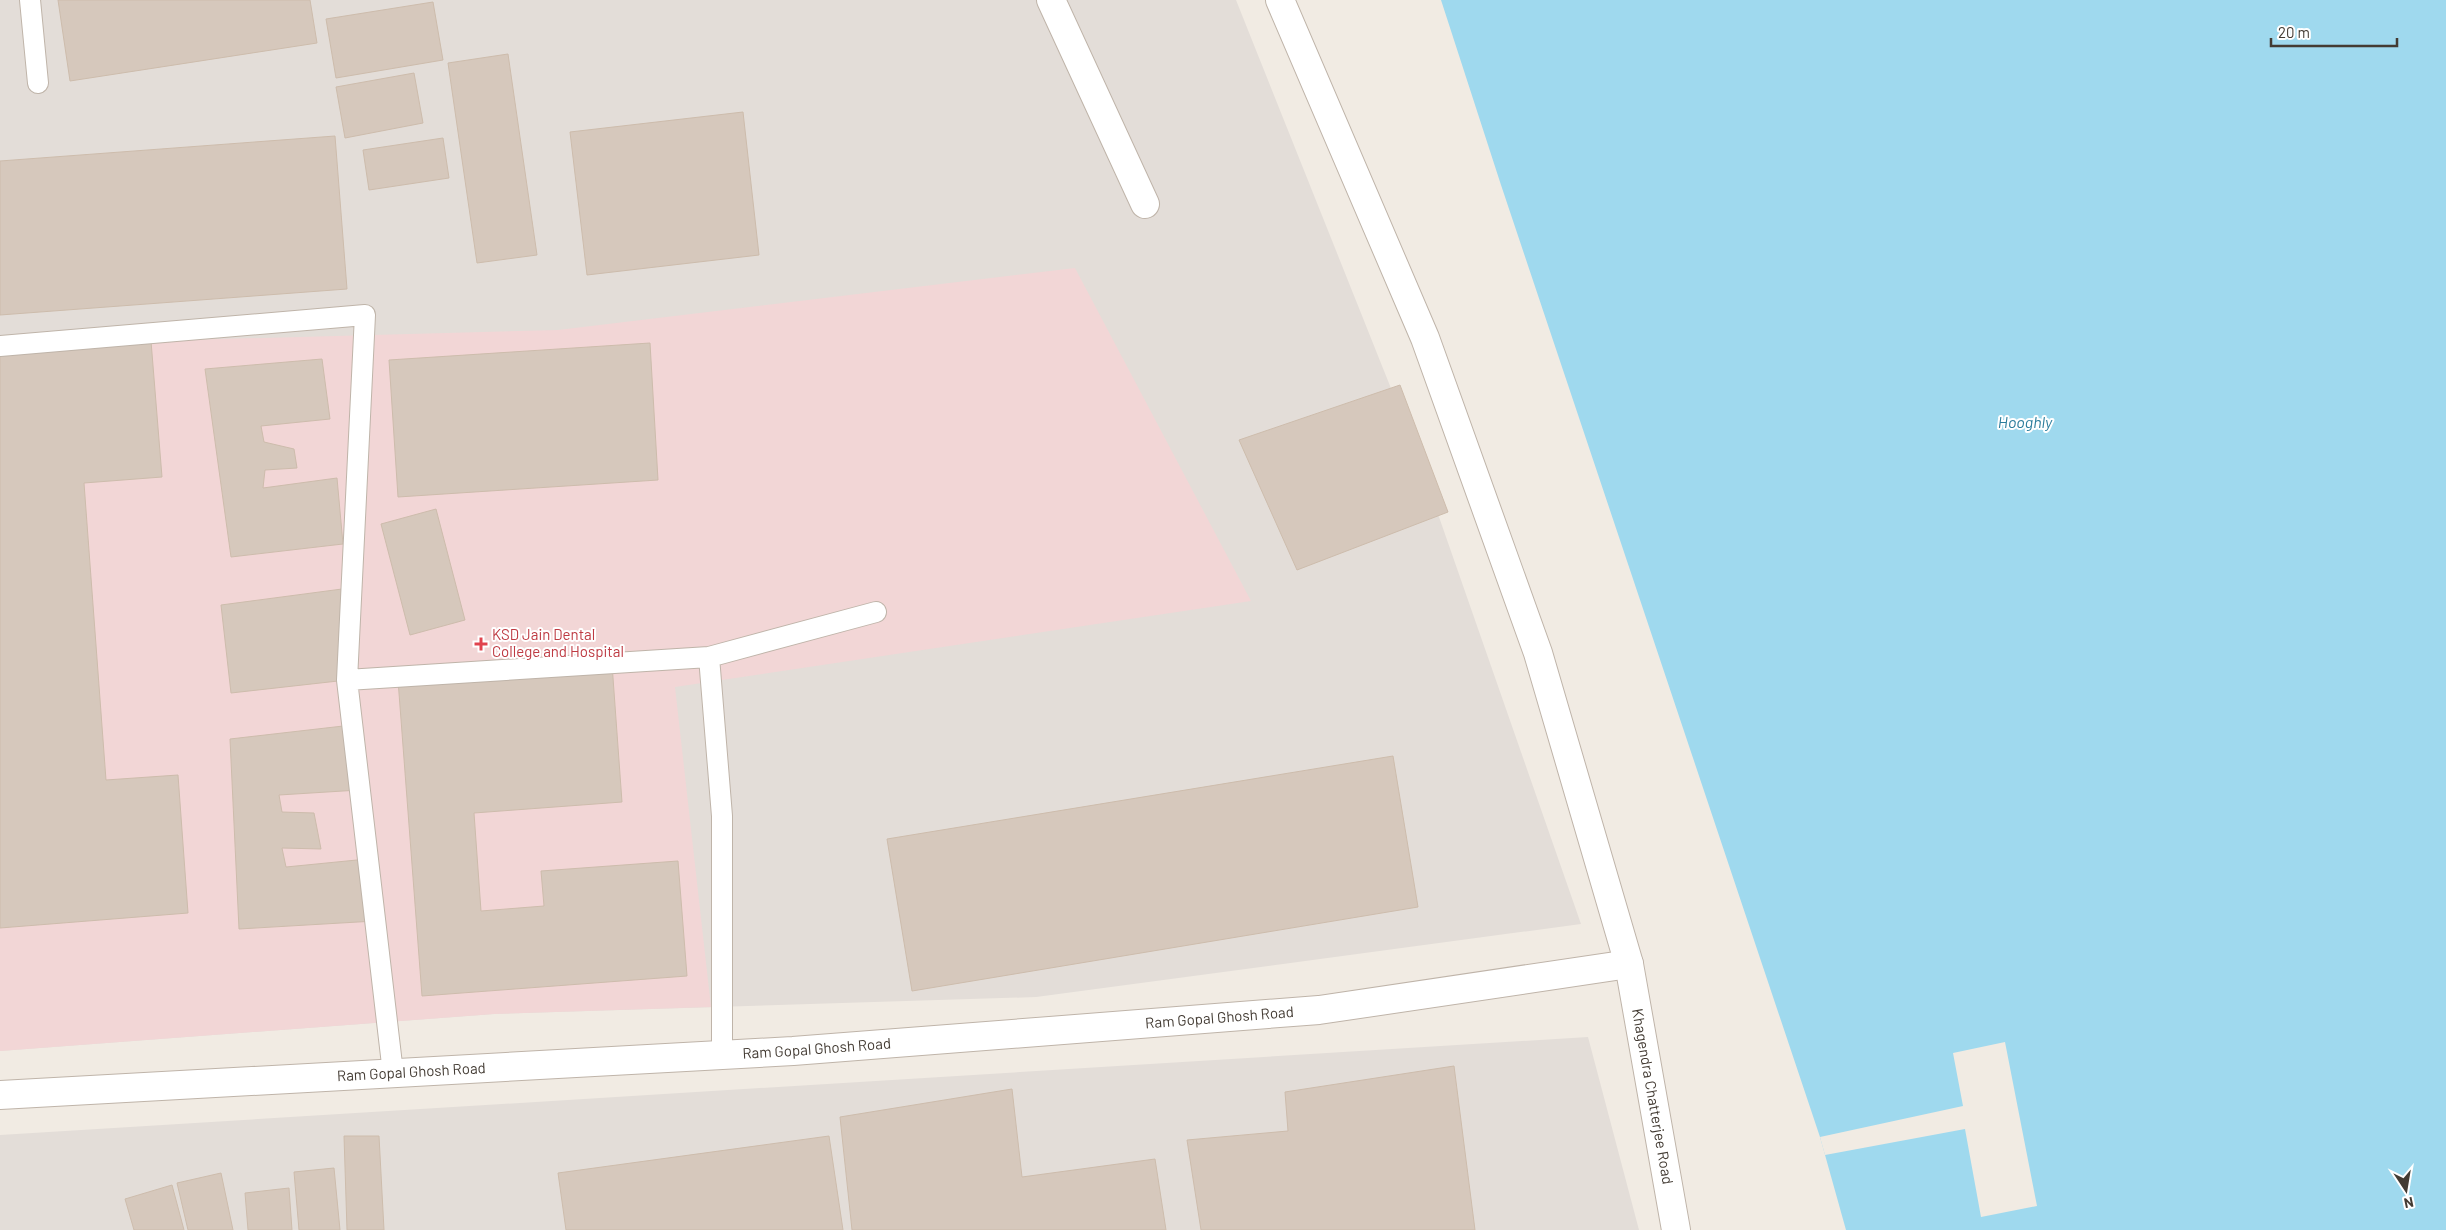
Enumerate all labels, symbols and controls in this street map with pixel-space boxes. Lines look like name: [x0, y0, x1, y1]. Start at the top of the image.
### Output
scale bar: [2271, 15, 2397, 47]
text: 20 m: [2278, 23, 2310, 41]
water label: Hooghly: [1998, 412, 2053, 431]
place label: KSD Jain Dental College and Hospital: [492, 625, 624, 660]
marker: KSD Jain Dental College and Hospital: [474, 637, 488, 651]
street label: Ram Gopal Ghosh Road: [1144, 1002, 1294, 1032]
street label: Khagendra Chatterjee Road: [1629, 1007, 1678, 1186]
street label: Ram Gopal Ghosh Road: [742, 1033, 892, 1062]
street label: Ram Gopal Ghosh Road: [336, 1058, 486, 1084]
north arrow: [2381, 1165, 2431, 1215]
text: N: [2402, 1194, 2415, 1212]

